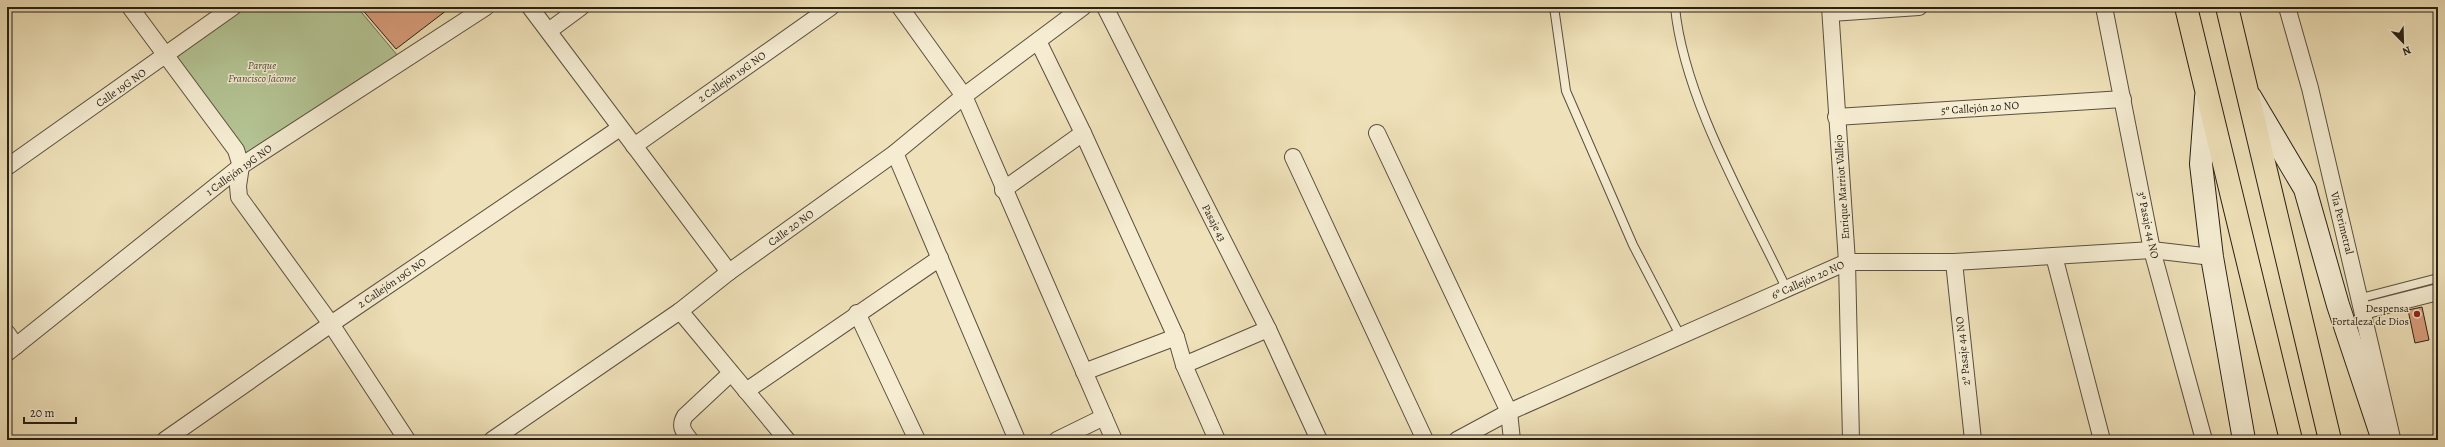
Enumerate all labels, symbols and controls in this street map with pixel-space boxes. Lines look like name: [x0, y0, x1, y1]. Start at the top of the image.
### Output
north arrow: [2383, 22, 2423, 62]
text: N: [2400, 42, 2413, 59]
street label: 2 Callejón 19G NO: [695, 48, 769, 106]
park label: Parque Francisco Jácome: [228, 58, 296, 86]
street label: Calle 19G NO: [93, 65, 149, 111]
street label: 5º Callejón 20 NO: [1940, 98, 2020, 118]
street label: Enrique Marriot Vallejo: [1831, 134, 1853, 240]
street label: 1 Callejón 19G NO: [203, 141, 275, 199]
street label: Vía Perimetral: [2327, 189, 2357, 256]
street label: 3º Pasaje 44 NO: [2134, 190, 2163, 260]
street label: Pasaje 43: [1198, 202, 1230, 244]
street label: Calle 20 NO: [765, 206, 817, 250]
street label: 2 Callejón 19G NO: [355, 254, 430, 312]
street label: 6º Callejón 20 NO: [1769, 257, 1847, 303]
place label: Despensa Fortaleza de Dios: [2332, 301, 2410, 329]
marker: Despensa Fortaleza de Dios: [2412, 309, 2422, 319]
street label: 2º Pasaje 44 NO: [1952, 315, 1974, 386]
scale bar: [24, 399, 76, 425]
text: 20 m: [30, 405, 54, 421]

